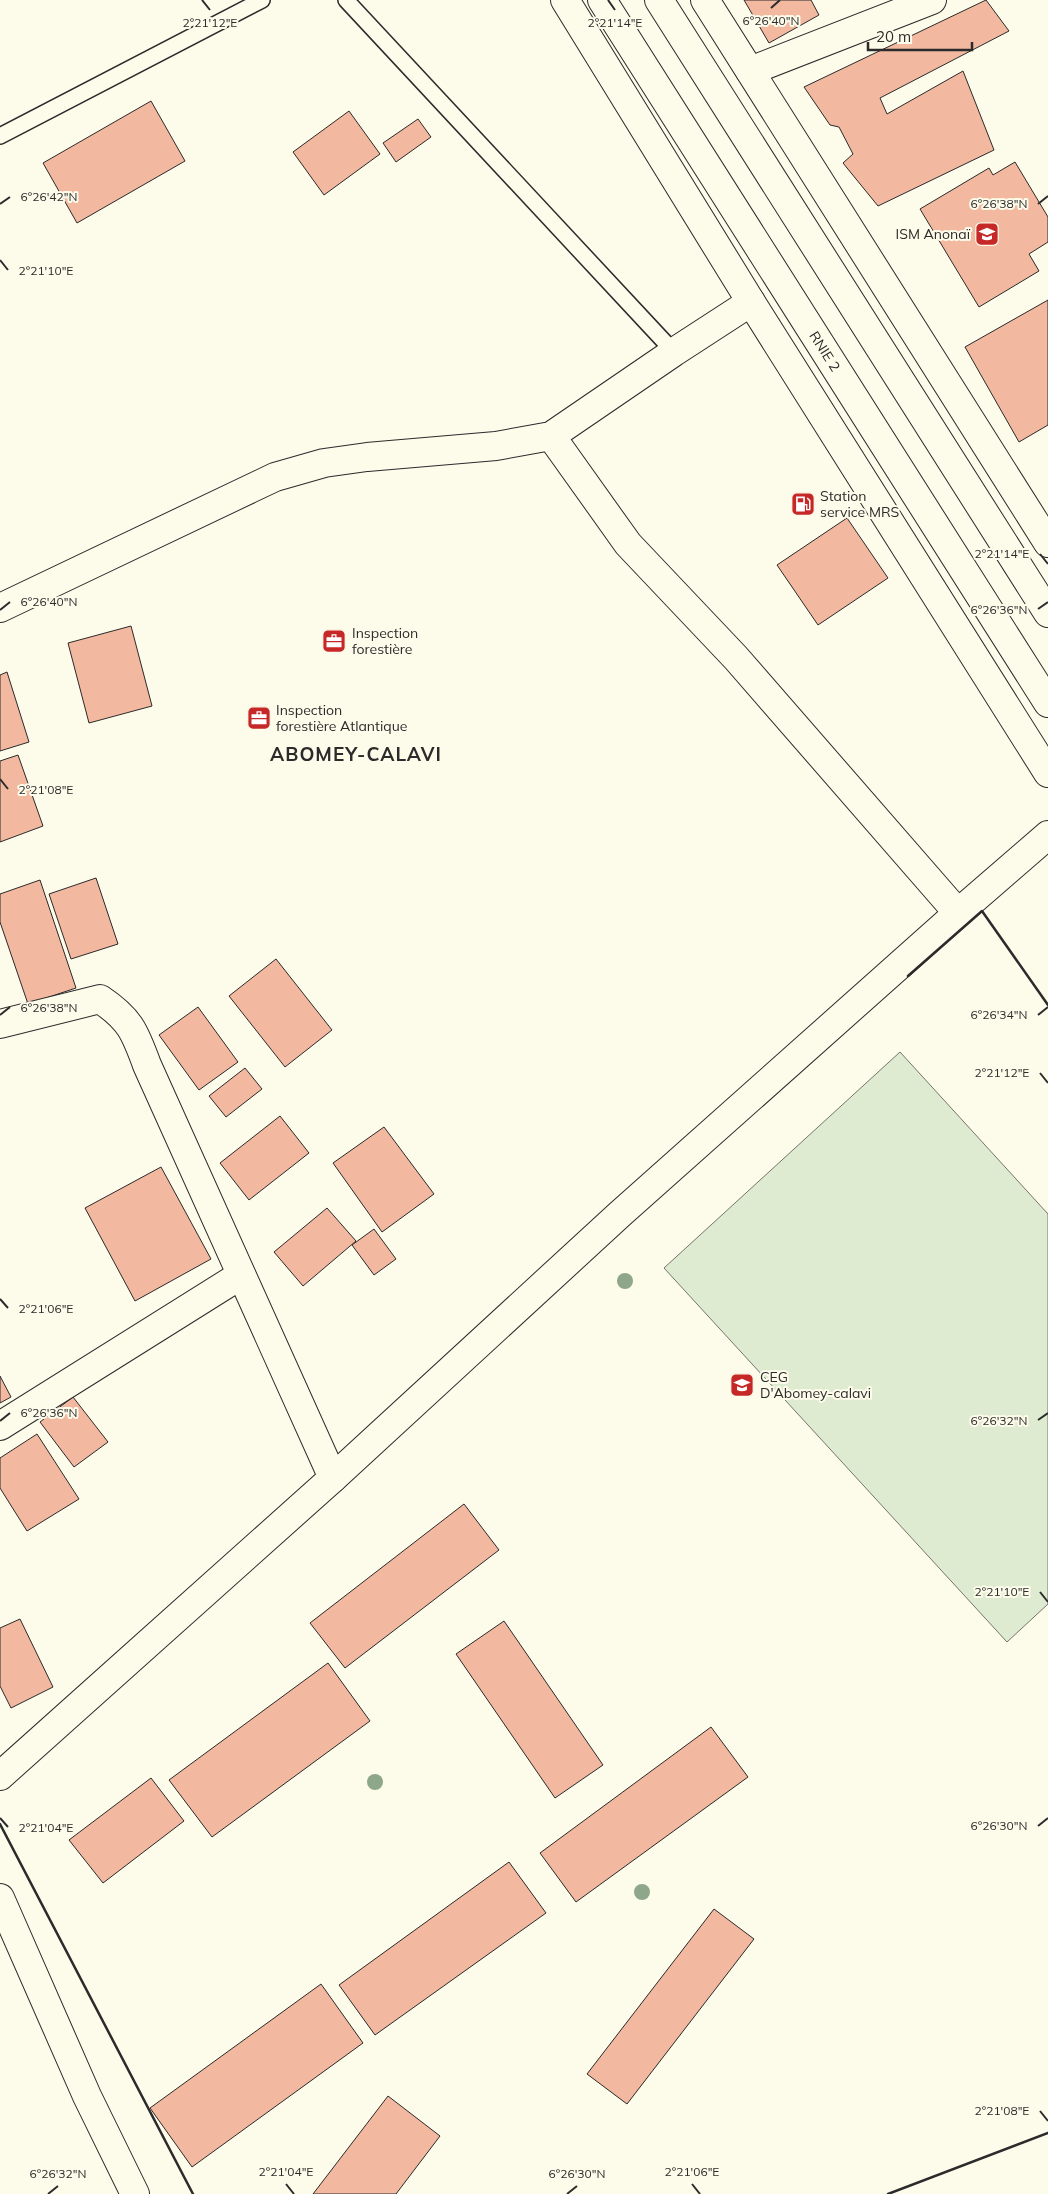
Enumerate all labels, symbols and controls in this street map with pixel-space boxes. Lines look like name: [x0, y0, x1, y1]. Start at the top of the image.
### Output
text: 6°26'40"N: [743, 13, 799, 28]
text: 2°21'12"E: [183, 15, 237, 30]
text: 2°21'14"E: [588, 15, 642, 30]
scale bar: [868, 20, 972, 52]
text: 20 m: [876, 27, 911, 46]
text: 6°26'42"N: [21, 189, 77, 204]
text: 6°26'38"N: [971, 196, 1027, 211]
school or university icon: ISM Anonaï: [974, 221, 1000, 247]
place label: ISM Anonaï: [896, 225, 971, 243]
text: 2°21'10"E: [19, 263, 73, 278]
street label: RNIE 2: [805, 328, 844, 375]
place label: Station service MRS: [820, 487, 900, 521]
fuel station icon: Station service MRS: [790, 491, 816, 517]
text: 2°21'14"E: [975, 546, 1029, 561]
text: 6°26'40"N: [21, 594, 77, 609]
text: 6°26'36"N: [971, 602, 1027, 617]
place label: Inspection forestière: [352, 624, 418, 658]
office icon: Inspection forestière: [321, 628, 347, 654]
place label: Inspection forestière Atlantique: [276, 701, 407, 735]
office icon: Inspection forestière Atlantique: [246, 705, 272, 731]
district label: ABOMEY-CALAVI: [270, 742, 442, 766]
text: 2°21'08"E: [19, 782, 73, 797]
text: 6°26'38"N: [21, 1000, 77, 1015]
text: 6°26'34"N: [971, 1007, 1027, 1022]
text: 2°21'12"E: [975, 1065, 1029, 1080]
text: 2°21'06"E: [19, 1301, 73, 1316]
place label: CEG D'Abomey-calavi: [760, 1368, 871, 1402]
school or university icon: CEG D'Abomey-calavi: [729, 1372, 755, 1398]
text: 6°26'36"N: [21, 1405, 77, 1420]
text: 6°26'32"N: [971, 1413, 1027, 1428]
text: 2°21'10"E: [975, 1584, 1029, 1599]
text: 6°26'30"N: [971, 1818, 1027, 1833]
text: 2°21'04"E: [19, 1820, 73, 1835]
text: 2°21'08"E: [975, 2103, 1029, 2118]
text: 2°21'04"E: [259, 2164, 313, 2179]
text: 2°21'06"E: [665, 2164, 719, 2179]
text: 6°26'32"N: [30, 2166, 86, 2181]
text: 6°26'30"N: [549, 2166, 605, 2181]

